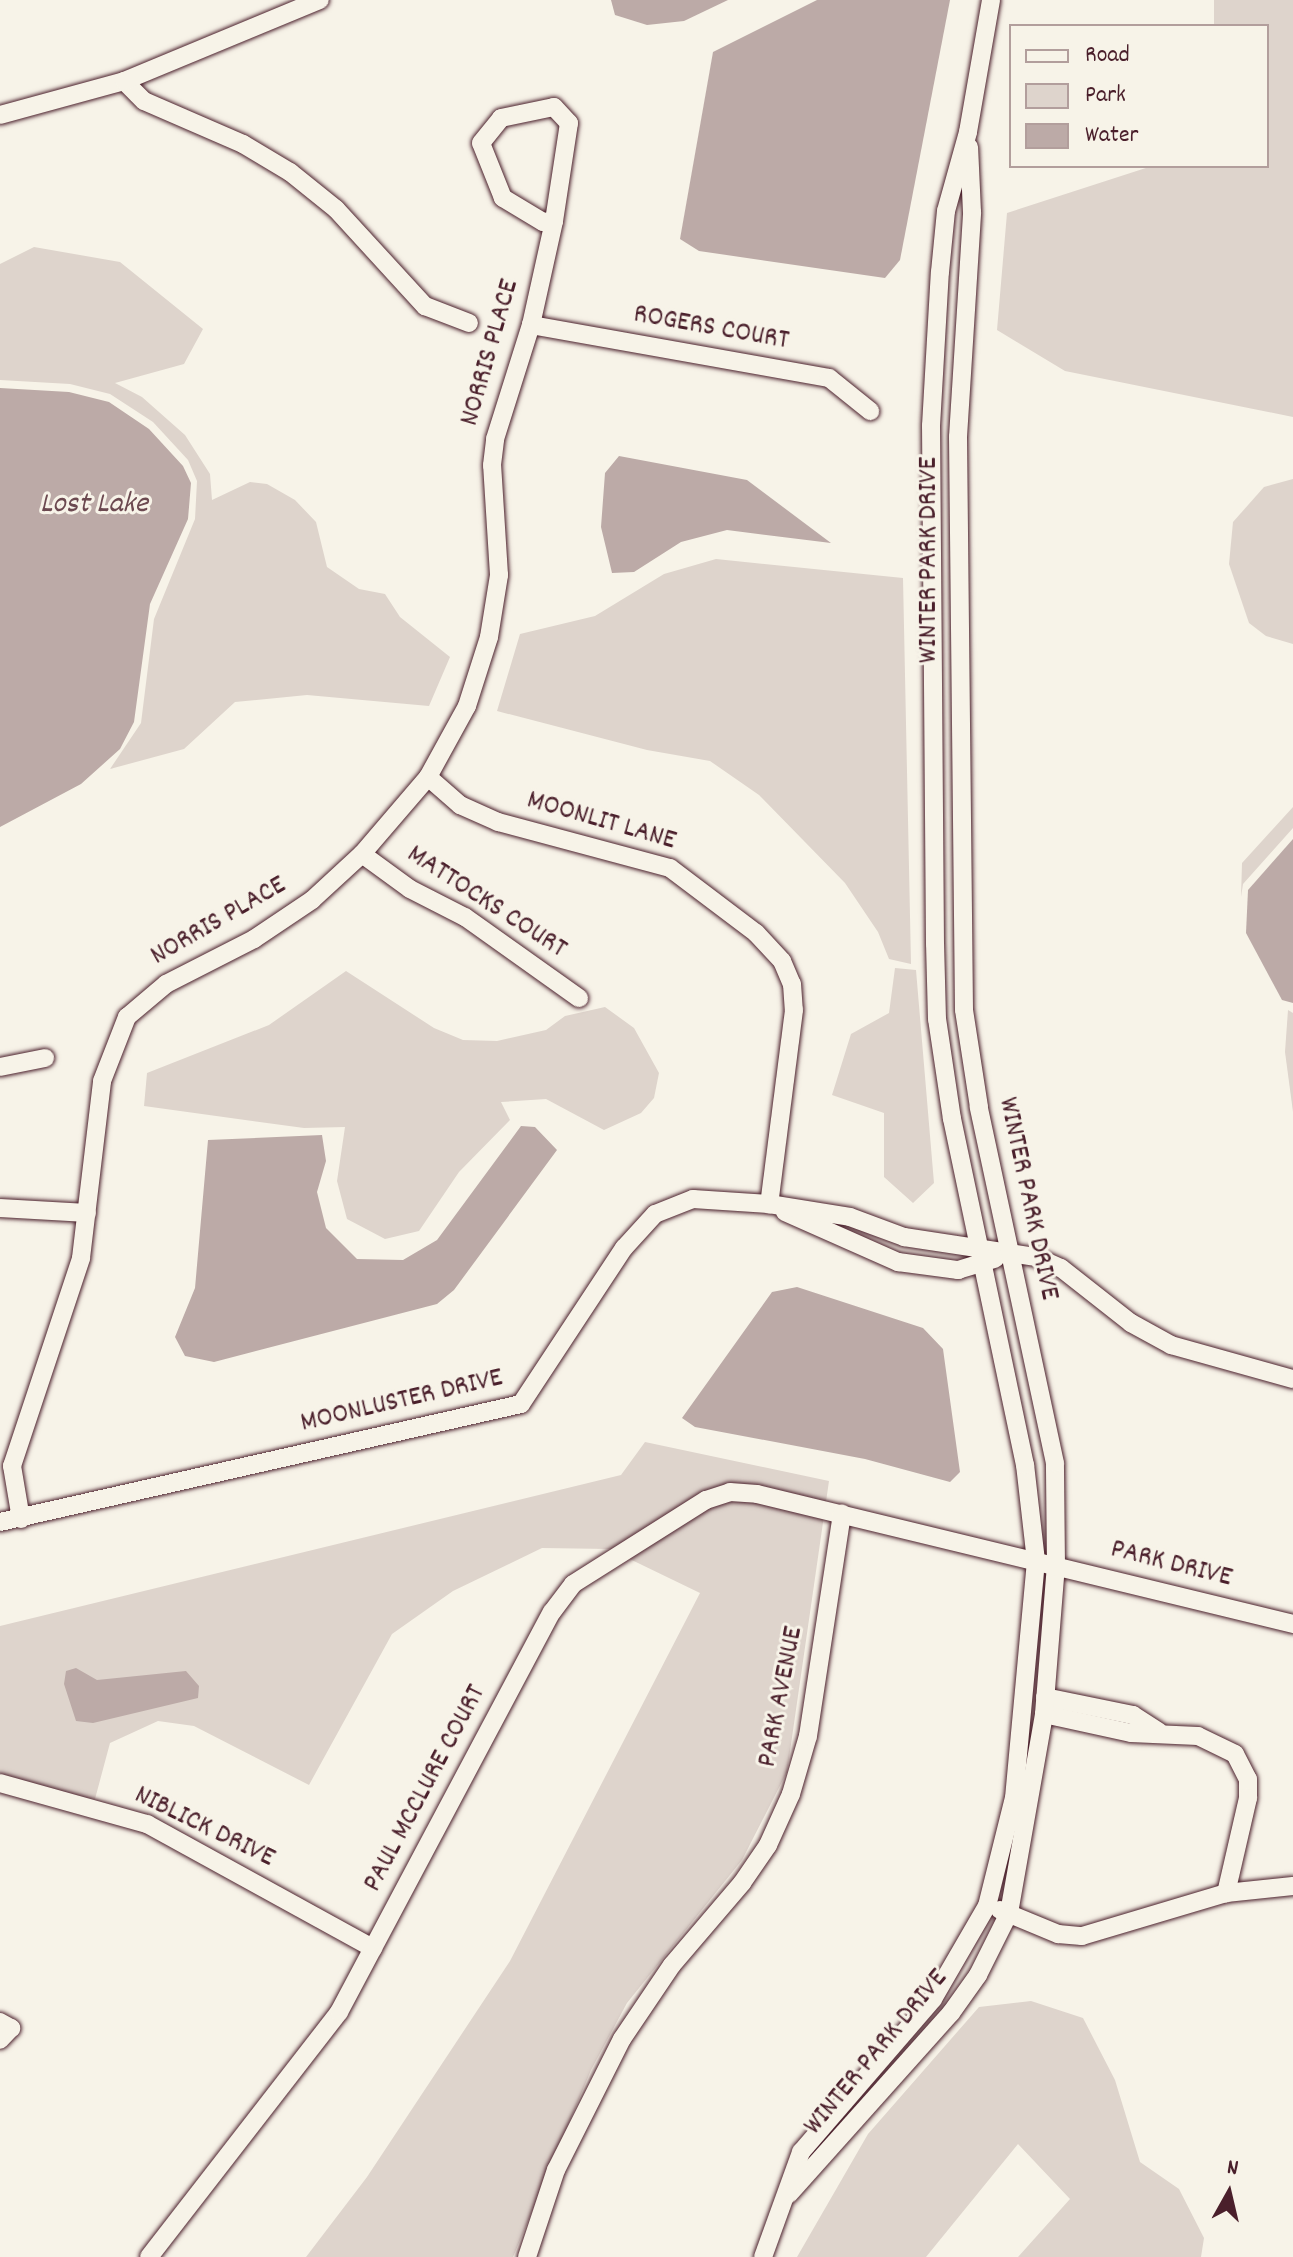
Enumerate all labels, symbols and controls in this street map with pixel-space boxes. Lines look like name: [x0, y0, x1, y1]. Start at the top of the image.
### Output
legend: [1009, 24, 1269, 168]
text: Road: [1085, 39, 1130, 73]
text: Park: [1085, 79, 1126, 113]
text: Water: [1085, 119, 1138, 153]
street label: NORRIS PLACE: [454, 276, 528, 430]
street label: ROGERS COURT: [631, 299, 791, 359]
street label: WINTER PARK DRIVE: [913, 457, 947, 663]
water label: Lost Lake: [40, 488, 148, 524]
street label: MOONLIT LANE: [523, 785, 679, 859]
street label: MATTOCKS COURT: [400, 839, 572, 967]
street label: NORRIS PLACE: [145, 870, 293, 974]
street label: WINTER PARK DRIVE: [989, 1095, 1065, 1303]
street label: MOONLUSTER DRIVE: [298, 1362, 506, 1442]
street label: PARK DRIVE: [1107, 1534, 1235, 1596]
street label: PARK AVENUE: [752, 1624, 812, 1770]
street label: PAUL MCCLURE COURT: [357, 1680, 495, 1898]
street label: NIBLICK DRIVE: [128, 1780, 280, 1876]
street label: WINTER PARK DRIVE: [798, 1963, 956, 2143]
north arrow: [1189, 2153, 1269, 2233]
text: N: [1225, 2153, 1240, 2185]

